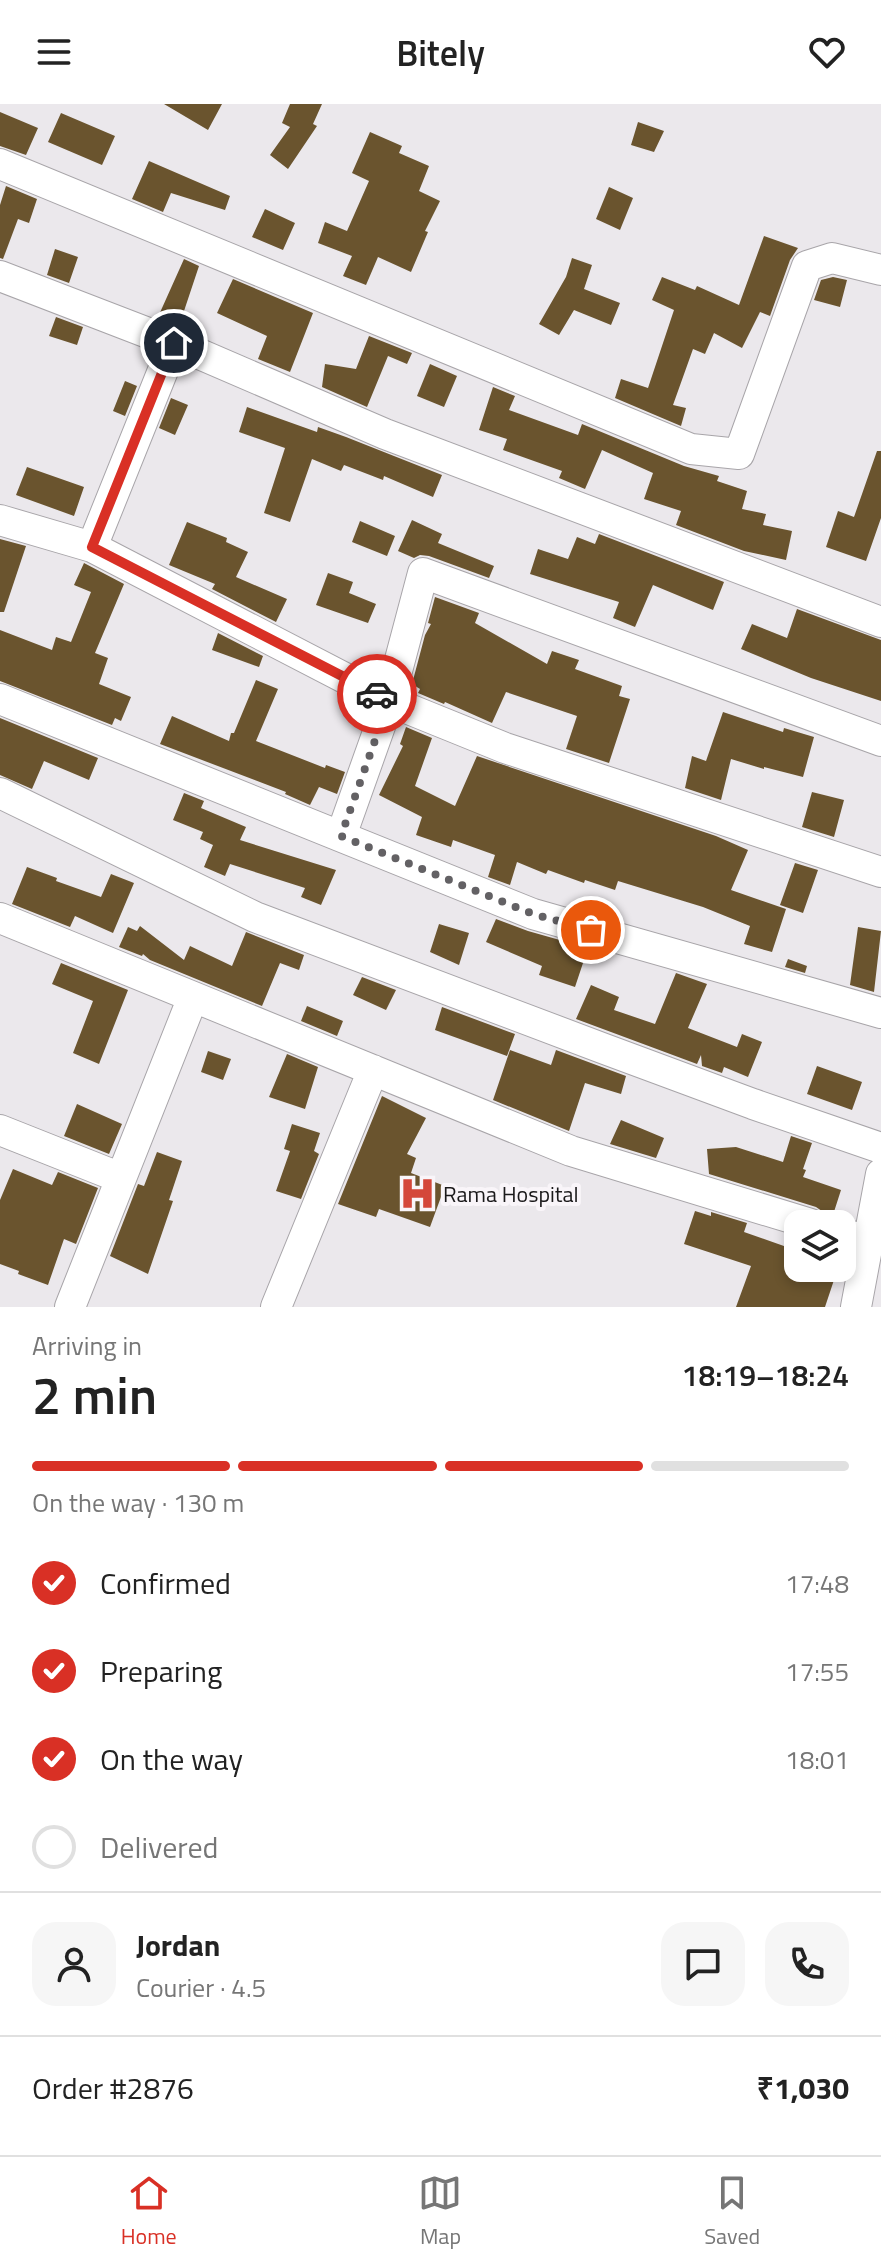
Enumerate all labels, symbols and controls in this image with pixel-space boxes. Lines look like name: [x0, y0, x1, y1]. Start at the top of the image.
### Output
text: Bitely: [396, 25, 485, 80]
icon: menu: [32, 30, 76, 74]
icon: heart: [805, 30, 849, 74]
pin: [140, 309, 208, 377]
icon: home: [152, 321, 196, 365]
courier: [337, 654, 417, 734]
icon: car: [355, 672, 399, 716]
pin: [557, 896, 625, 964]
icon: bag: [569, 908, 613, 952]
hospital icon: Rama Hospital: [398, 1175, 436, 1213]
place label: Rama Hospital: [443, 1177, 579, 1211]
map controls: [784, 1210, 856, 1282]
button: layers: [784, 1210, 856, 1282]
text: Arriving in: [32, 1326, 142, 1365]
text: 18:19–18:24: [682, 1352, 849, 1398]
text: 2 min: [32, 1355, 157, 1434]
text: On the way · 130 m: [32, 1483, 244, 1522]
text: Confirmed: [100, 1560, 231, 1606]
icon: check: [32, 1561, 76, 1605]
text: 17:48: [785, 1564, 849, 1603]
text: Preparing: [100, 1648, 222, 1694]
icon: check: [32, 1649, 76, 1693]
text: 17:55: [785, 1652, 849, 1691]
text: On the way: [100, 1736, 243, 1782]
icon: check: [32, 1737, 76, 1781]
text: 18:01: [785, 1740, 849, 1779]
text: Delivered: [100, 1824, 218, 1870]
button: person: [32, 1922, 116, 2006]
text: Jordan: [136, 1922, 220, 1968]
button: chat: [661, 1922, 745, 2006]
button: phone: [765, 1922, 849, 2006]
text: Courier · 4.5: [136, 1968, 266, 2007]
text: Order #2876: [32, 2065, 194, 2111]
text: ₹1,030: [757, 2065, 849, 2111]
tab: Home: [121, 2171, 177, 2253]
tab: Map: [418, 2171, 462, 2253]
tab: Saved: [704, 2171, 760, 2253]

